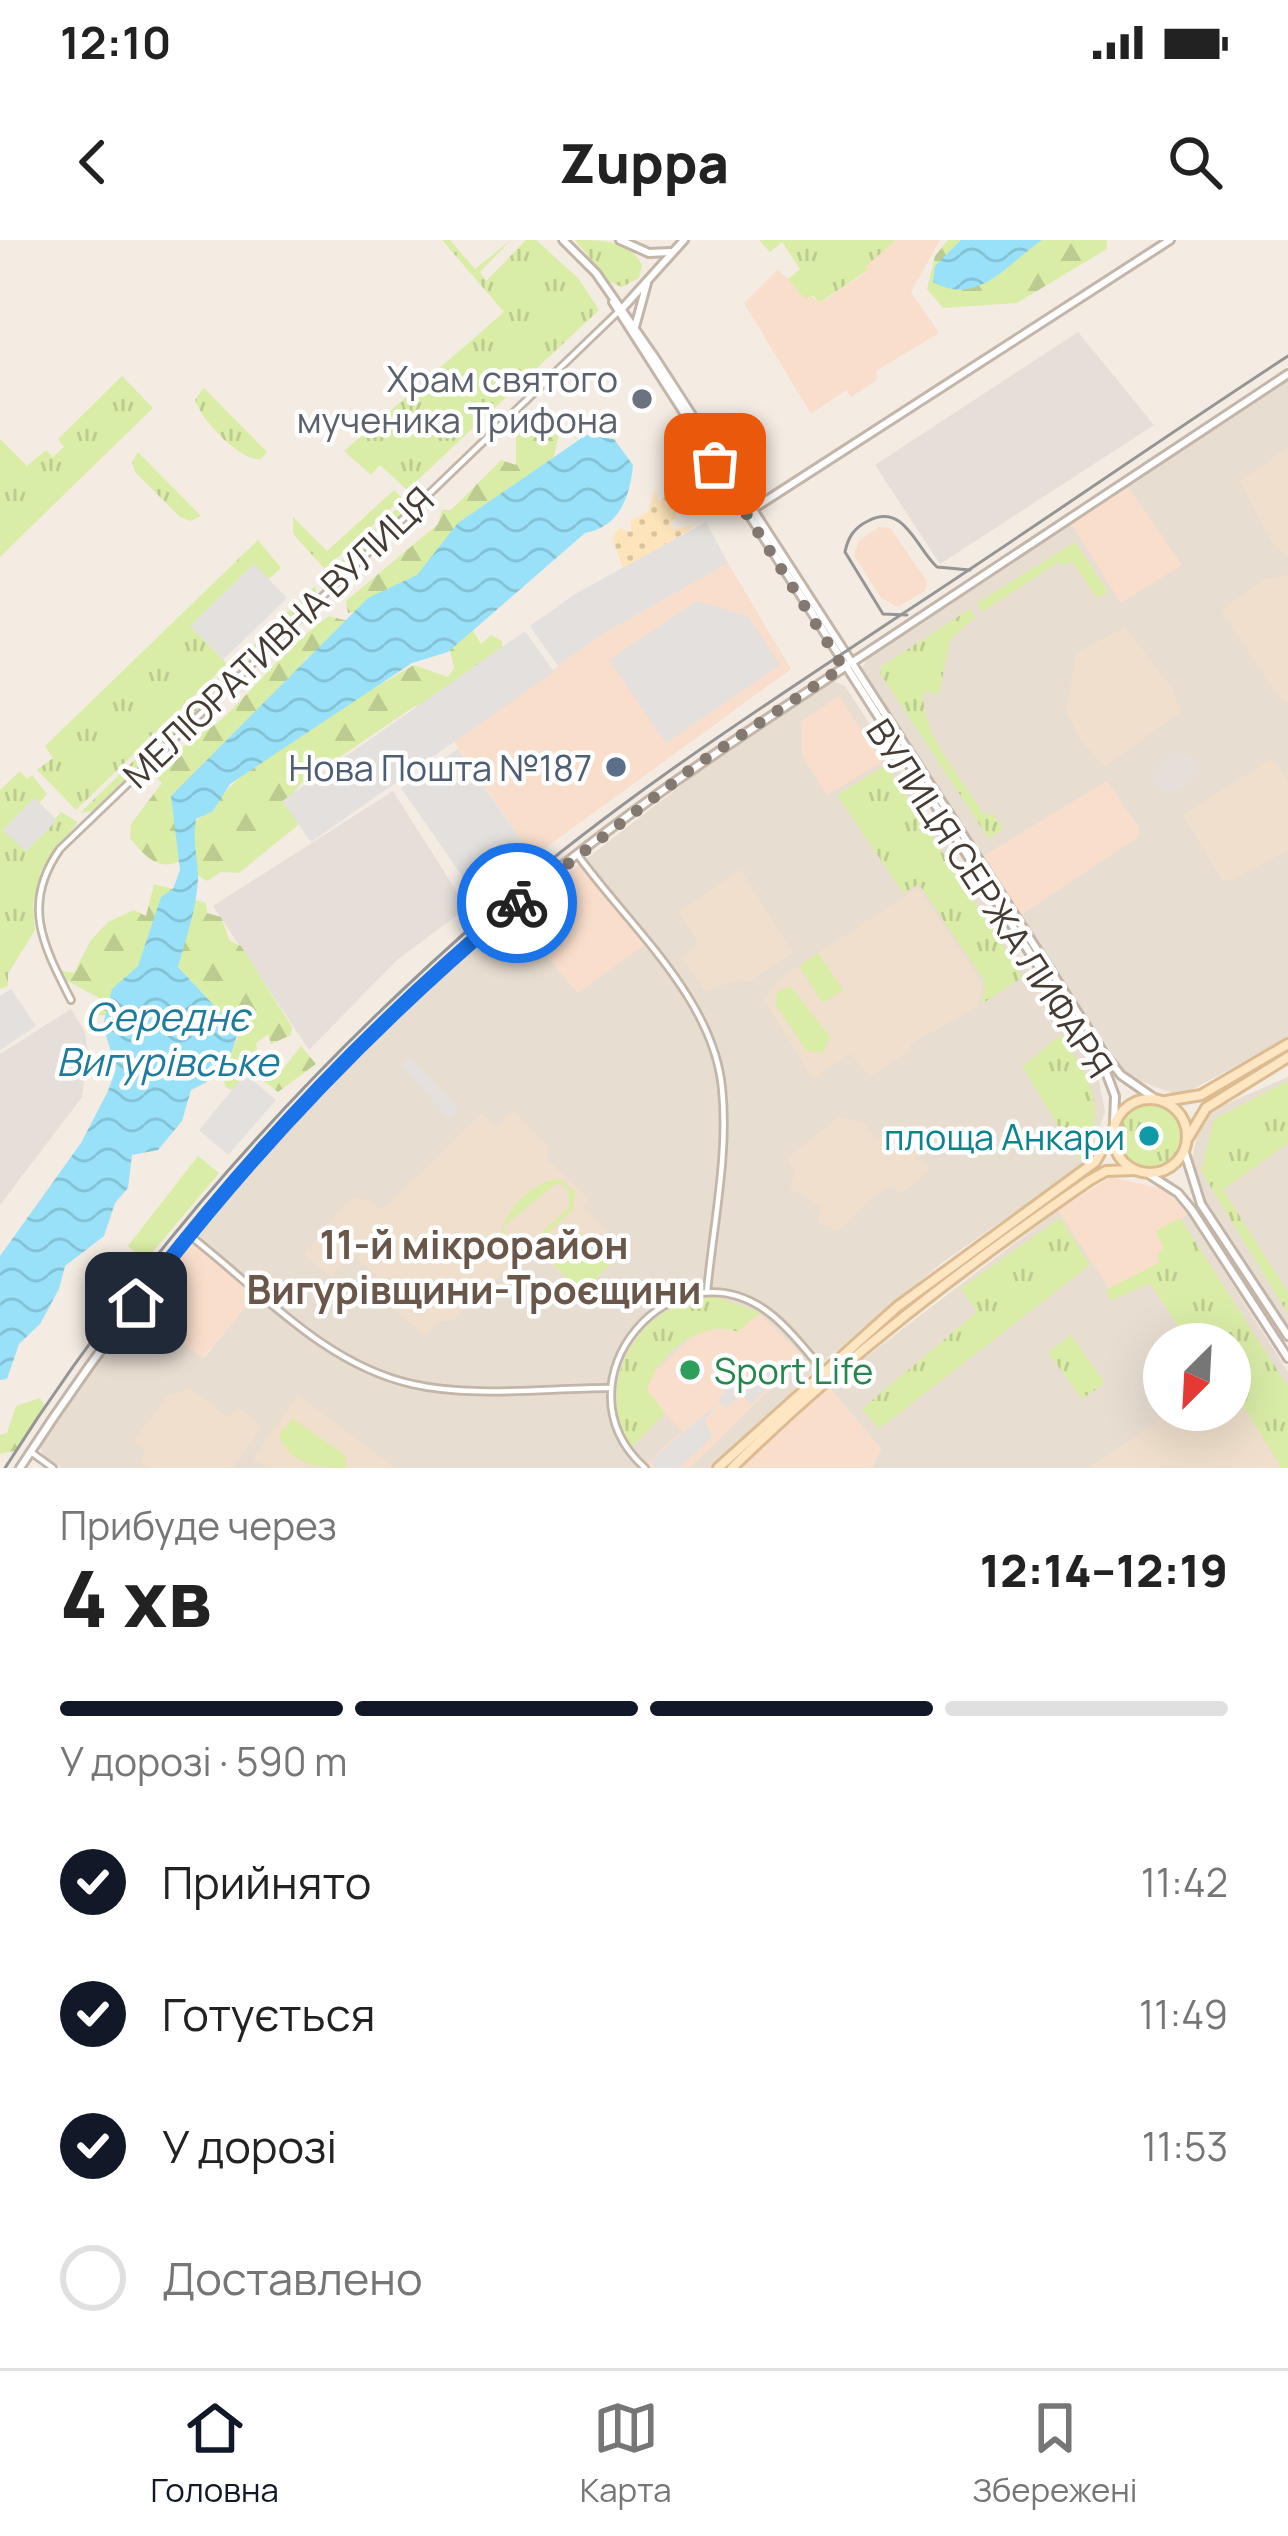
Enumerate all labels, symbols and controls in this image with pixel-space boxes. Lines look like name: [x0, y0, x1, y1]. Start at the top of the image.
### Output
text: 12:10: [60, 11, 171, 73]
text: Zuppa: [559, 125, 729, 199]
icon: back: [60, 129, 126, 195]
icon: search: [1162, 129, 1228, 195]
place label: Храм святого мученика Трифона: [297, 354, 618, 444]
marker: Храм святого мученика Трифона: [629, 386, 655, 412]
pin: [664, 413, 766, 515]
icon: bag: [682, 431, 748, 497]
street label: МЕЛІОРАТИВНА ВУЛИЦЯ: [112, 476, 444, 798]
street label: ВУЛИЦЯ СЕРЖА ЛИФАРЯ: [856, 709, 1124, 1087]
place label: Нова Пошта №187: [289, 743, 592, 792]
marker: Нова Пошта №187: [603, 754, 629, 780]
courier: [457, 843, 577, 963]
icon: bike: [484, 870, 550, 936]
water label: Середнє Вигурівське: [56, 989, 280, 1088]
place label: площа Анкари: [884, 1112, 1125, 1161]
marker: площа Анкари: [1136, 1123, 1162, 1149]
district label: 11-й мікрорайон Вигурівщини-Троєщини: [247, 1217, 701, 1316]
pin: [85, 1252, 187, 1354]
icon: home: [103, 1270, 169, 1336]
north arrow: [1143, 1323, 1251, 1431]
map controls: [1143, 1323, 1251, 1431]
place label: Sport Life: [714, 1346, 873, 1395]
marker: Sport Life: [677, 1357, 703, 1383]
text: Прибуде через: [60, 1498, 337, 1552]
text: 12:14–12:19: [980, 1539, 1228, 1601]
text: 4 хв: [60, 1544, 212, 1650]
text: У дорозі · 590 m: [60, 1734, 347, 1788]
icon: check: [60, 1849, 126, 1915]
text: Прийнято: [162, 1851, 371, 1913]
text: 11:42: [1141, 1855, 1228, 1909]
icon: check: [60, 1981, 126, 2047]
text: Готується: [162, 1983, 375, 2045]
text: 11:49: [1139, 1987, 1228, 2041]
icon: check: [60, 2113, 126, 2179]
text: У дорозі: [162, 2115, 337, 2177]
text: 11:53: [1142, 2119, 1228, 2173]
text: Доставлено: [162, 2247, 423, 2309]
tab: Головна: [150, 2395, 279, 2512]
tab: Карта: [580, 2395, 671, 2512]
tab: Збережені: [972, 2395, 1138, 2512]

